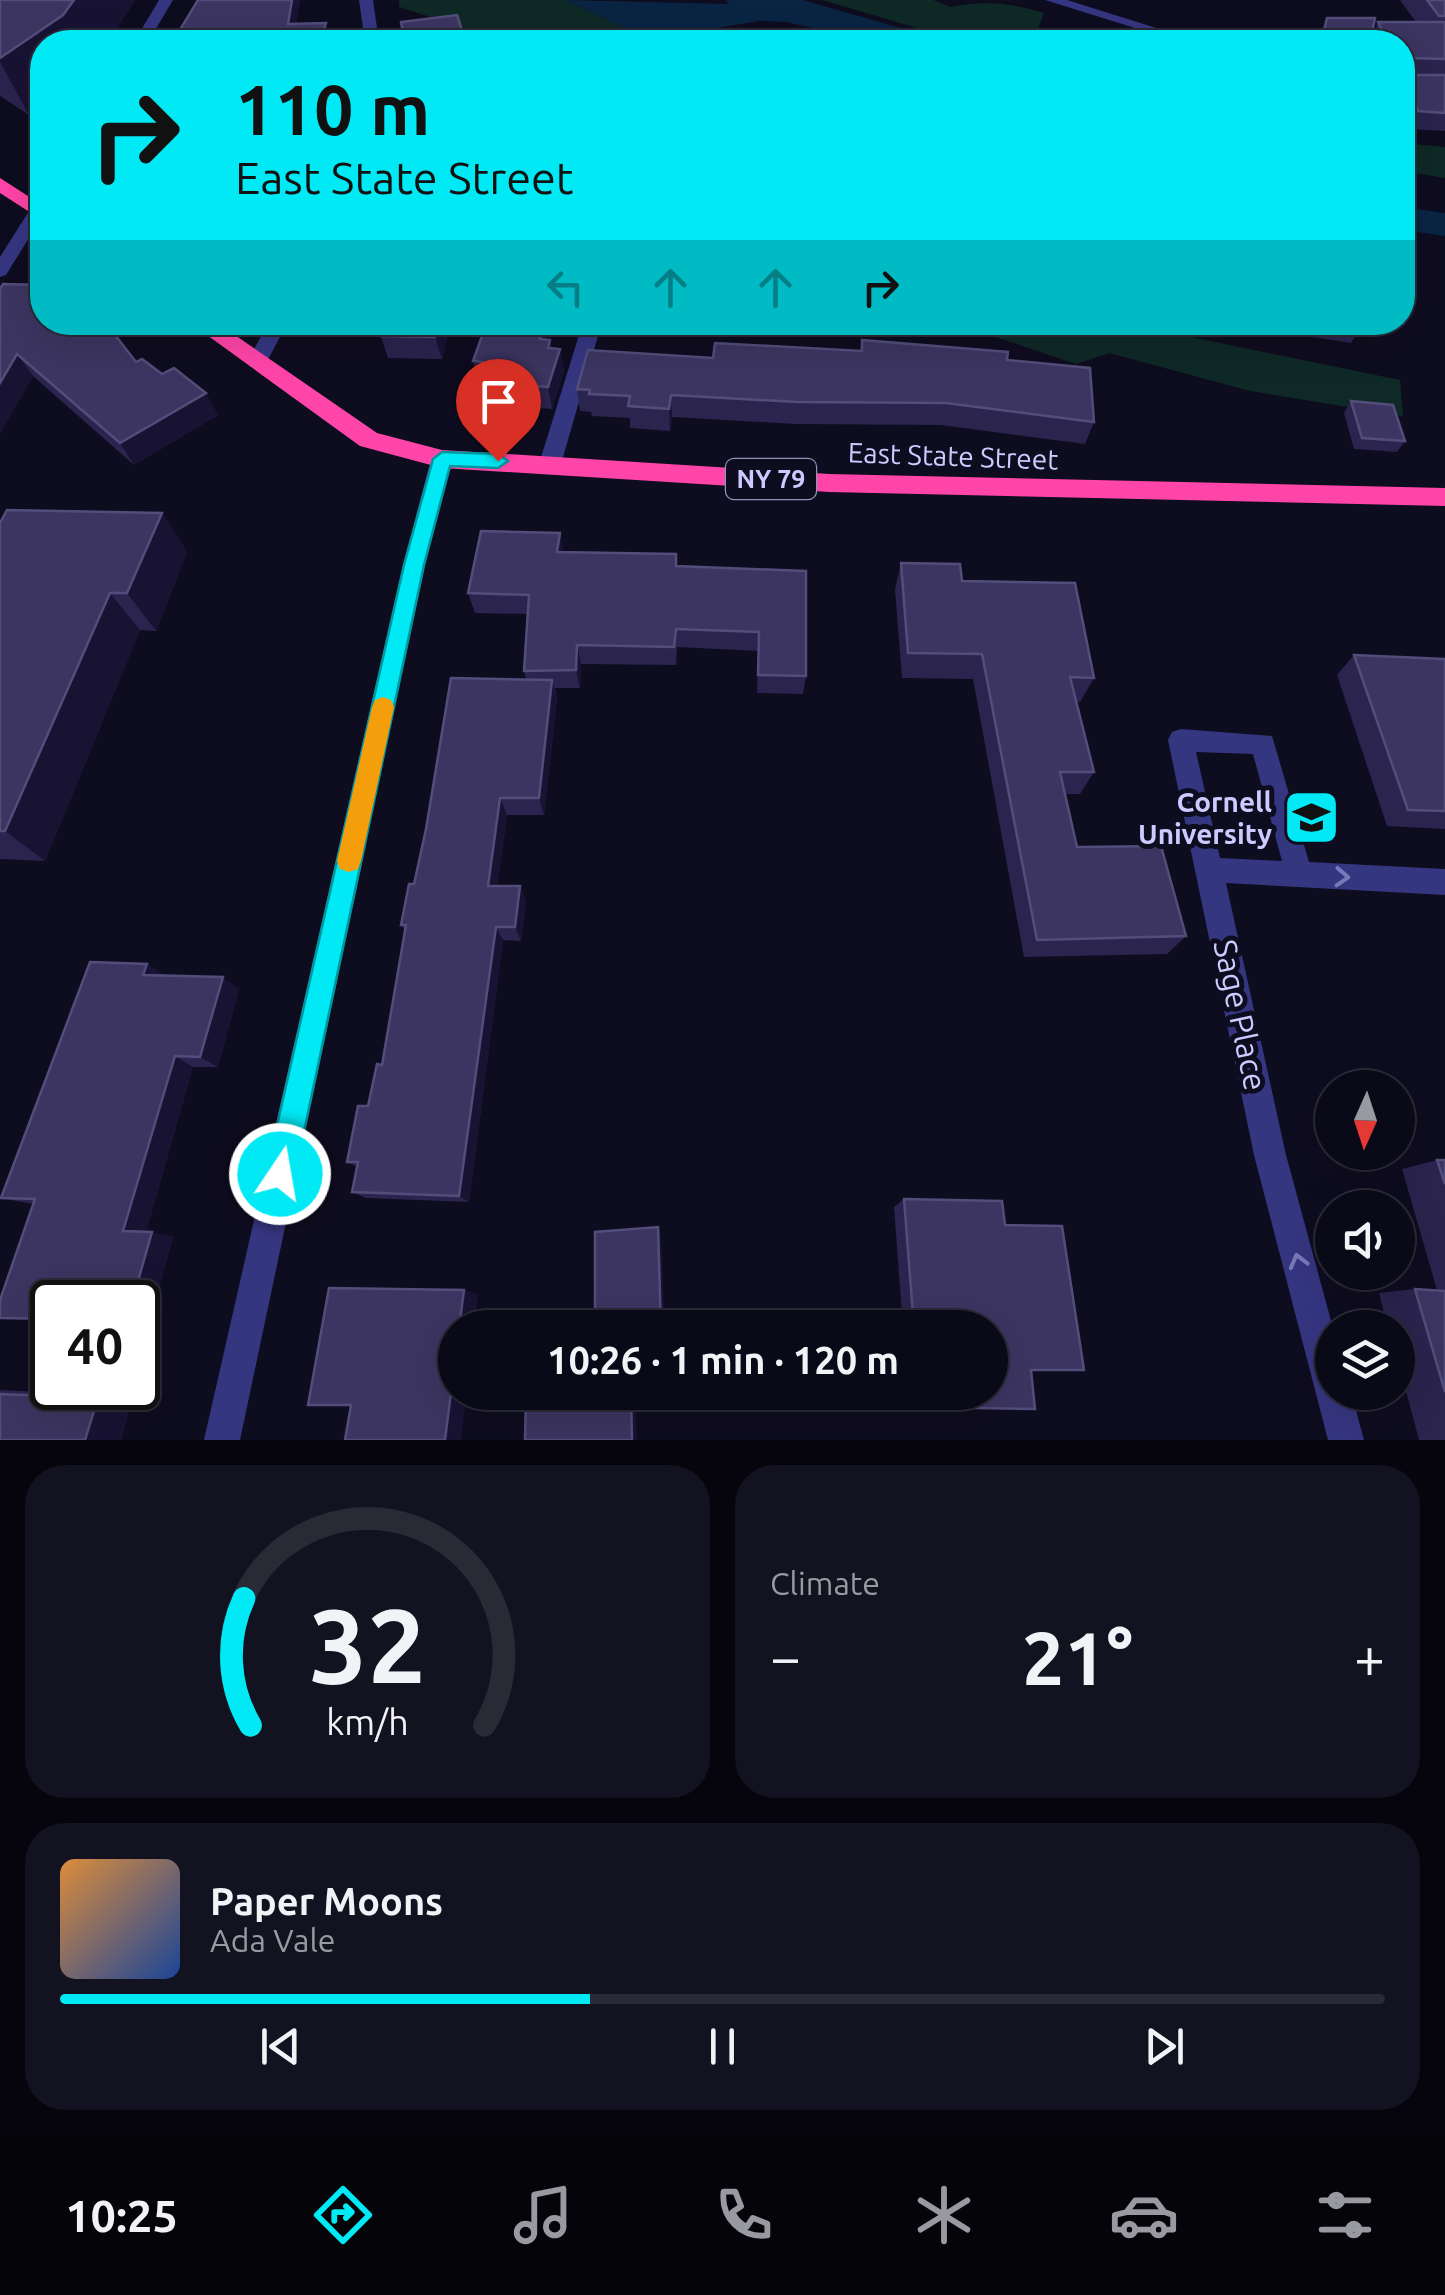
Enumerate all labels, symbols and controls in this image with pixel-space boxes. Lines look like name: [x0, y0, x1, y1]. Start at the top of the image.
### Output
icon: right: [70, 70, 200, 200]
text: 110 m: [235, 70, 430, 148]
text: East State Street: [235, 152, 574, 203]
icon: left: [538, 260, 593, 315]
icon: ahead: [643, 260, 698, 315]
icon: ahead: [748, 260, 803, 315]
icon: right: [853, 260, 908, 315]
pin: [456, 359, 541, 462]
icon: arrive: [471, 374, 526, 429]
street label: East State Street: [847, 436, 1059, 475]
road number: NY 79: [726, 459, 816, 499]
place label: Cornell University: [1138, 786, 1272, 849]
school or university icon: Cornell University: [1281, 788, 1341, 848]
one-way arrow: [1334, 866, 1350, 887]
street label: Sage Place: [1207, 936, 1275, 1093]
north arrow: [1315, 1070, 1415, 1170]
map controls: [1315, 1070, 1415, 1410]
position arrow: [228, 1122, 332, 1226]
button: sound: [1315, 1190, 1415, 1290]
one-way arrow: [1289, 1253, 1310, 1270]
speed limit sign: 40: [30, 1280, 160, 1410]
button: layers: [1315, 1310, 1415, 1410]
text: 10:26 · 1 min · 120 m: [547, 1339, 899, 1381]
text: Climate: [770, 1565, 880, 1601]
text: 32: [309, 1586, 426, 1703]
text: 21°: [1022, 1615, 1133, 1699]
text: −: [770, 1626, 801, 1687]
text: +: [1354, 1626, 1385, 1687]
text: km/h: [326, 1702, 409, 1742]
text: Paper Moons: [210, 1880, 443, 1922]
text: Ada Vale: [210, 1922, 336, 1958]
icon: previous: [253, 2019, 308, 2074]
icon: pause: [695, 2019, 750, 2074]
icon: next: [1137, 2019, 1192, 2074]
icon: directions: [308, 2180, 378, 2250]
icon: music: [508, 2180, 578, 2250]
icon: phone: [709, 2180, 779, 2250]
icon: climate: [909, 2180, 979, 2250]
icon: car: [1109, 2180, 1179, 2250]
icon: filters: [1310, 2180, 1380, 2250]
text: 10:25: [65, 2190, 178, 2241]

